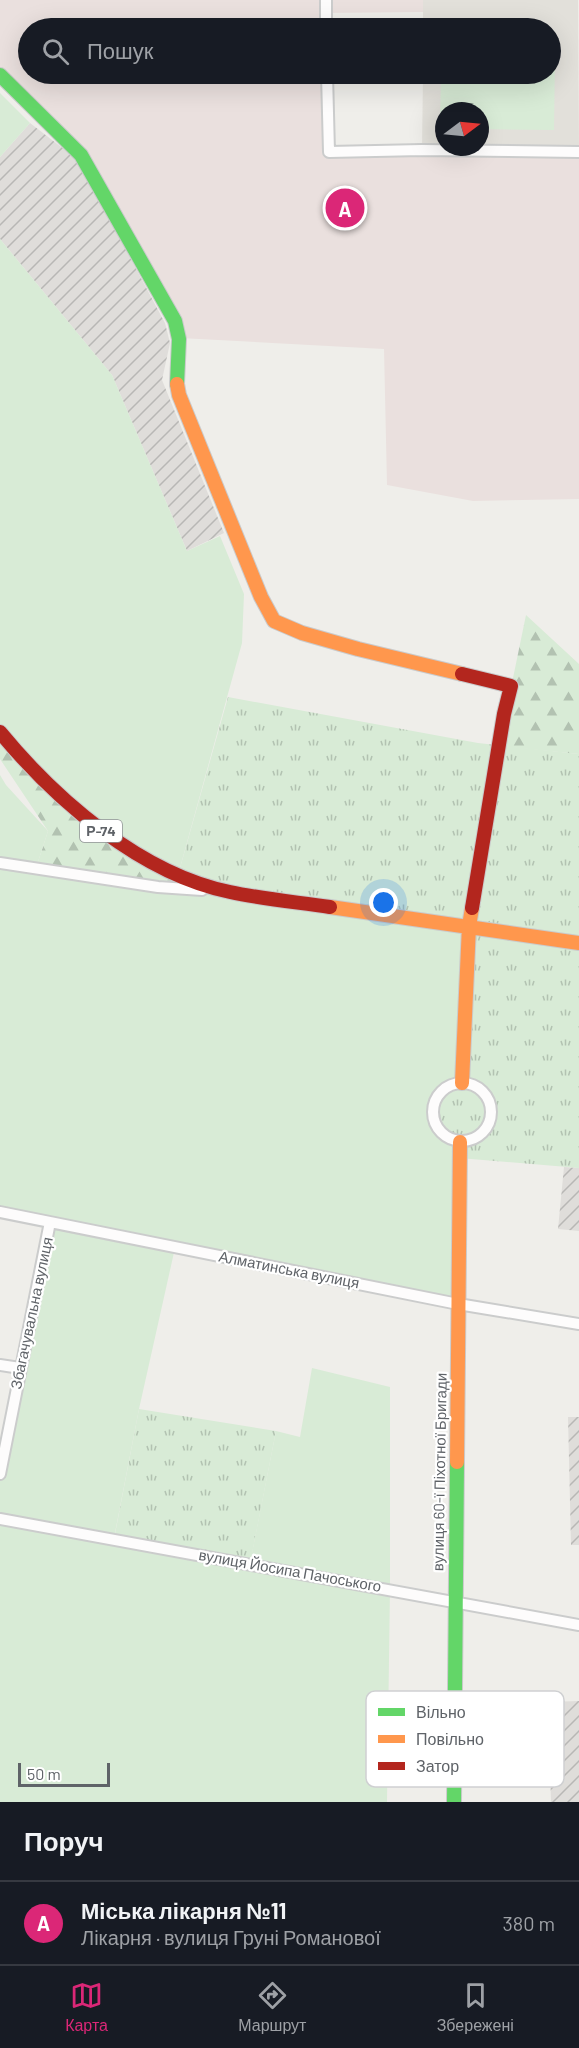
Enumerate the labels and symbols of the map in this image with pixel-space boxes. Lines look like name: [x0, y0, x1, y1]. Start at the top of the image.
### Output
north arrow: [435, 102, 489, 156]
pin: A: [326, 186, 364, 230]
road number: Р-74: [80, 820, 122, 842]
your location: [369, 888, 398, 917]
street label: Збагачувальна вулиця: [6, 1235, 56, 1391]
street label: Алматинська вулиця: [217, 1247, 361, 1291]
street label: вулиця 60-ї Піхотної Бригади: [428, 1373, 450, 1571]
street label: вулиця Йосипа Пачоського: [198, 1545, 383, 1595]
legend: [366, 1691, 564, 1787]
text: Вільно: [416, 1702, 466, 1721]
text: Повільно: [416, 1729, 484, 1748]
text: Затор: [416, 1756, 459, 1775]
scale bar: [18, 1760, 110, 1788]

